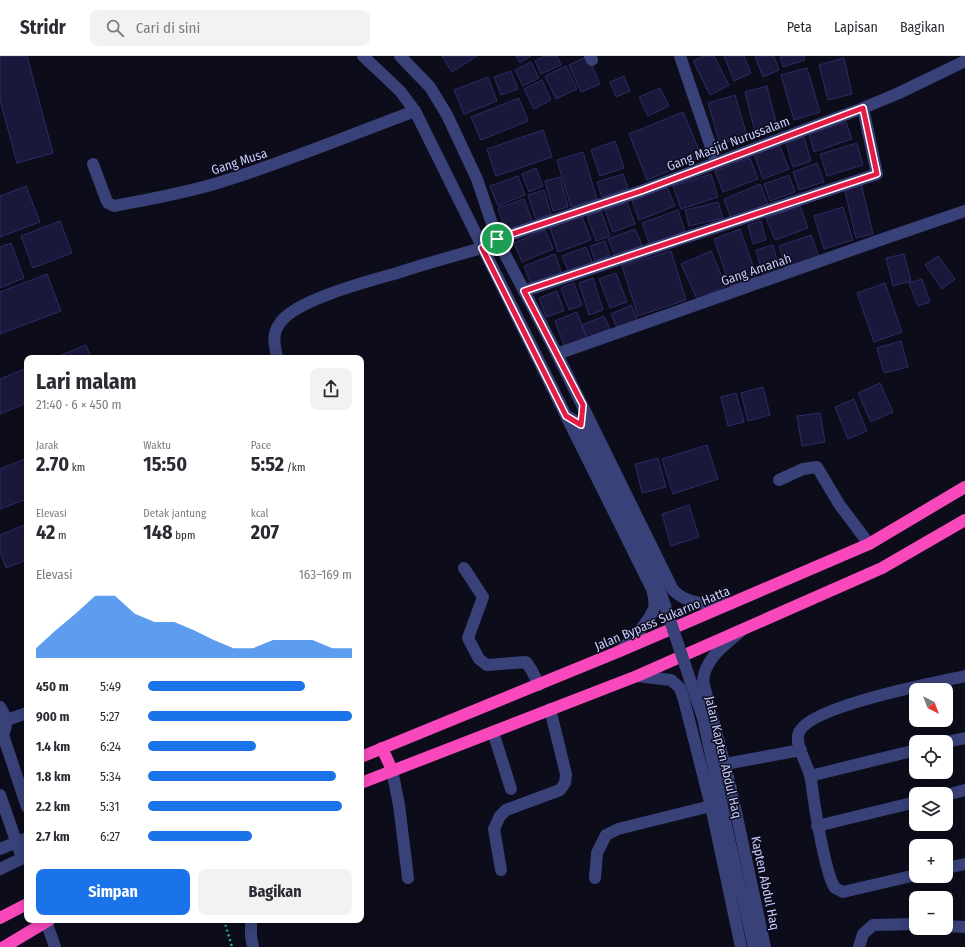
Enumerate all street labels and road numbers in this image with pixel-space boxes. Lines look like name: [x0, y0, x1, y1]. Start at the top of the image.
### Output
street label: Gang Masjid Nurussalam: [665, 113, 792, 174]
street label: Gang Musa: [209, 145, 269, 178]
street label: Gang Amanah: [719, 250, 793, 288]
street label: Jalan Bypass Sukarno Hatta: [592, 583, 732, 654]
street label: Jalan Kapten Abdul Haq: [702, 694, 745, 820]
street label: Kapten Abdul Haq: [748, 835, 783, 931]

